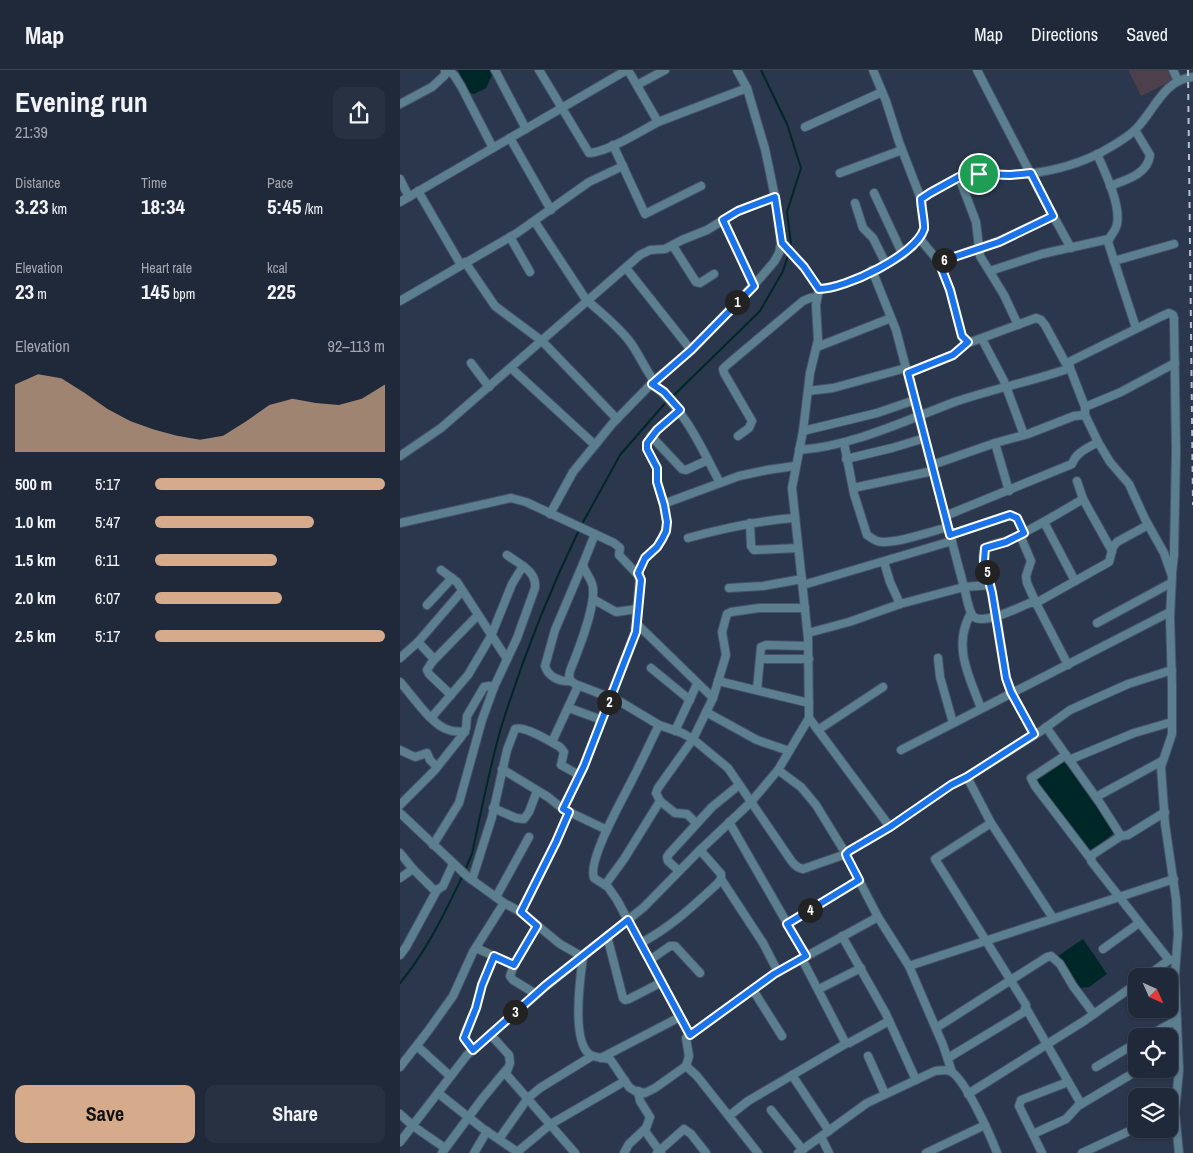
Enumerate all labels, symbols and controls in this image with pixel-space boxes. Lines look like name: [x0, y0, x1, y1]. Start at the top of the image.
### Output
text: Map: [25, 19, 64, 51]
text: Map: [974, 22, 1003, 47]
text: Directions: [1031, 22, 1098, 47]
text: Saved: [1126, 22, 1168, 47]
text: Evening run: [15, 83, 148, 121]
button: share: [333, 87, 385, 139]
text: 21:39: [15, 121, 48, 143]
pin: [958, 153, 1000, 195]
icon: arrive: [965, 160, 993, 188]
text: Distance: [15, 174, 60, 192]
text: Time: [141, 174, 167, 192]
text: Pace: [267, 174, 293, 192]
text: 3.23: [15, 192, 49, 221]
text: 18:34: [141, 192, 185, 221]
text: 5:45: [267, 192, 301, 221]
text: km: [49, 200, 67, 218]
text: /km: [301, 200, 323, 218]
pin: 6: [932, 248, 956, 272]
text: 6: [941, 251, 948, 269]
text: Elevation: [15, 259, 63, 277]
text: Heart rate: [141, 259, 192, 277]
text: kcal: [267, 259, 287, 277]
text: 23: [15, 277, 34, 306]
text: 145: [141, 277, 170, 306]
text: 225: [267, 277, 296, 306]
text: m: [34, 285, 47, 303]
text: bpm: [170, 285, 195, 303]
pin: 1: [724, 290, 750, 314]
text: 1: [734, 293, 741, 311]
text: Elevation: [15, 335, 70, 357]
text: 92–113 m: [328, 335, 385, 357]
text: 500 m: [15, 473, 52, 495]
text: 5:17: [95, 473, 121, 495]
text: 1.0 km: [15, 511, 56, 533]
text: 5:47: [95, 511, 121, 533]
text: 1.5 km: [15, 549, 56, 571]
text: 6:11: [95, 549, 120, 571]
pin: 5: [974, 560, 1000, 584]
text: 5: [984, 563, 991, 581]
text: 2.0 km: [15, 587, 56, 609]
text: 6:07: [95, 587, 121, 609]
text: 2.5 km: [15, 625, 56, 647]
text: 5:17: [95, 625, 121, 647]
pin: 2: [596, 690, 622, 714]
text: 2: [606, 693, 613, 711]
pin: 4: [798, 898, 822, 922]
text: 4: [807, 901, 814, 919]
north arrow: [1128, 968, 1178, 1018]
map controls: [1128, 968, 1178, 1138]
pin: 3: [502, 1000, 528, 1024]
text: 3: [512, 1003, 519, 1021]
button: locate: [1128, 1028, 1178, 1078]
button: Save: [15, 1085, 195, 1143]
button: Share: [205, 1085, 385, 1143]
button: layers: [1128, 1088, 1178, 1138]

